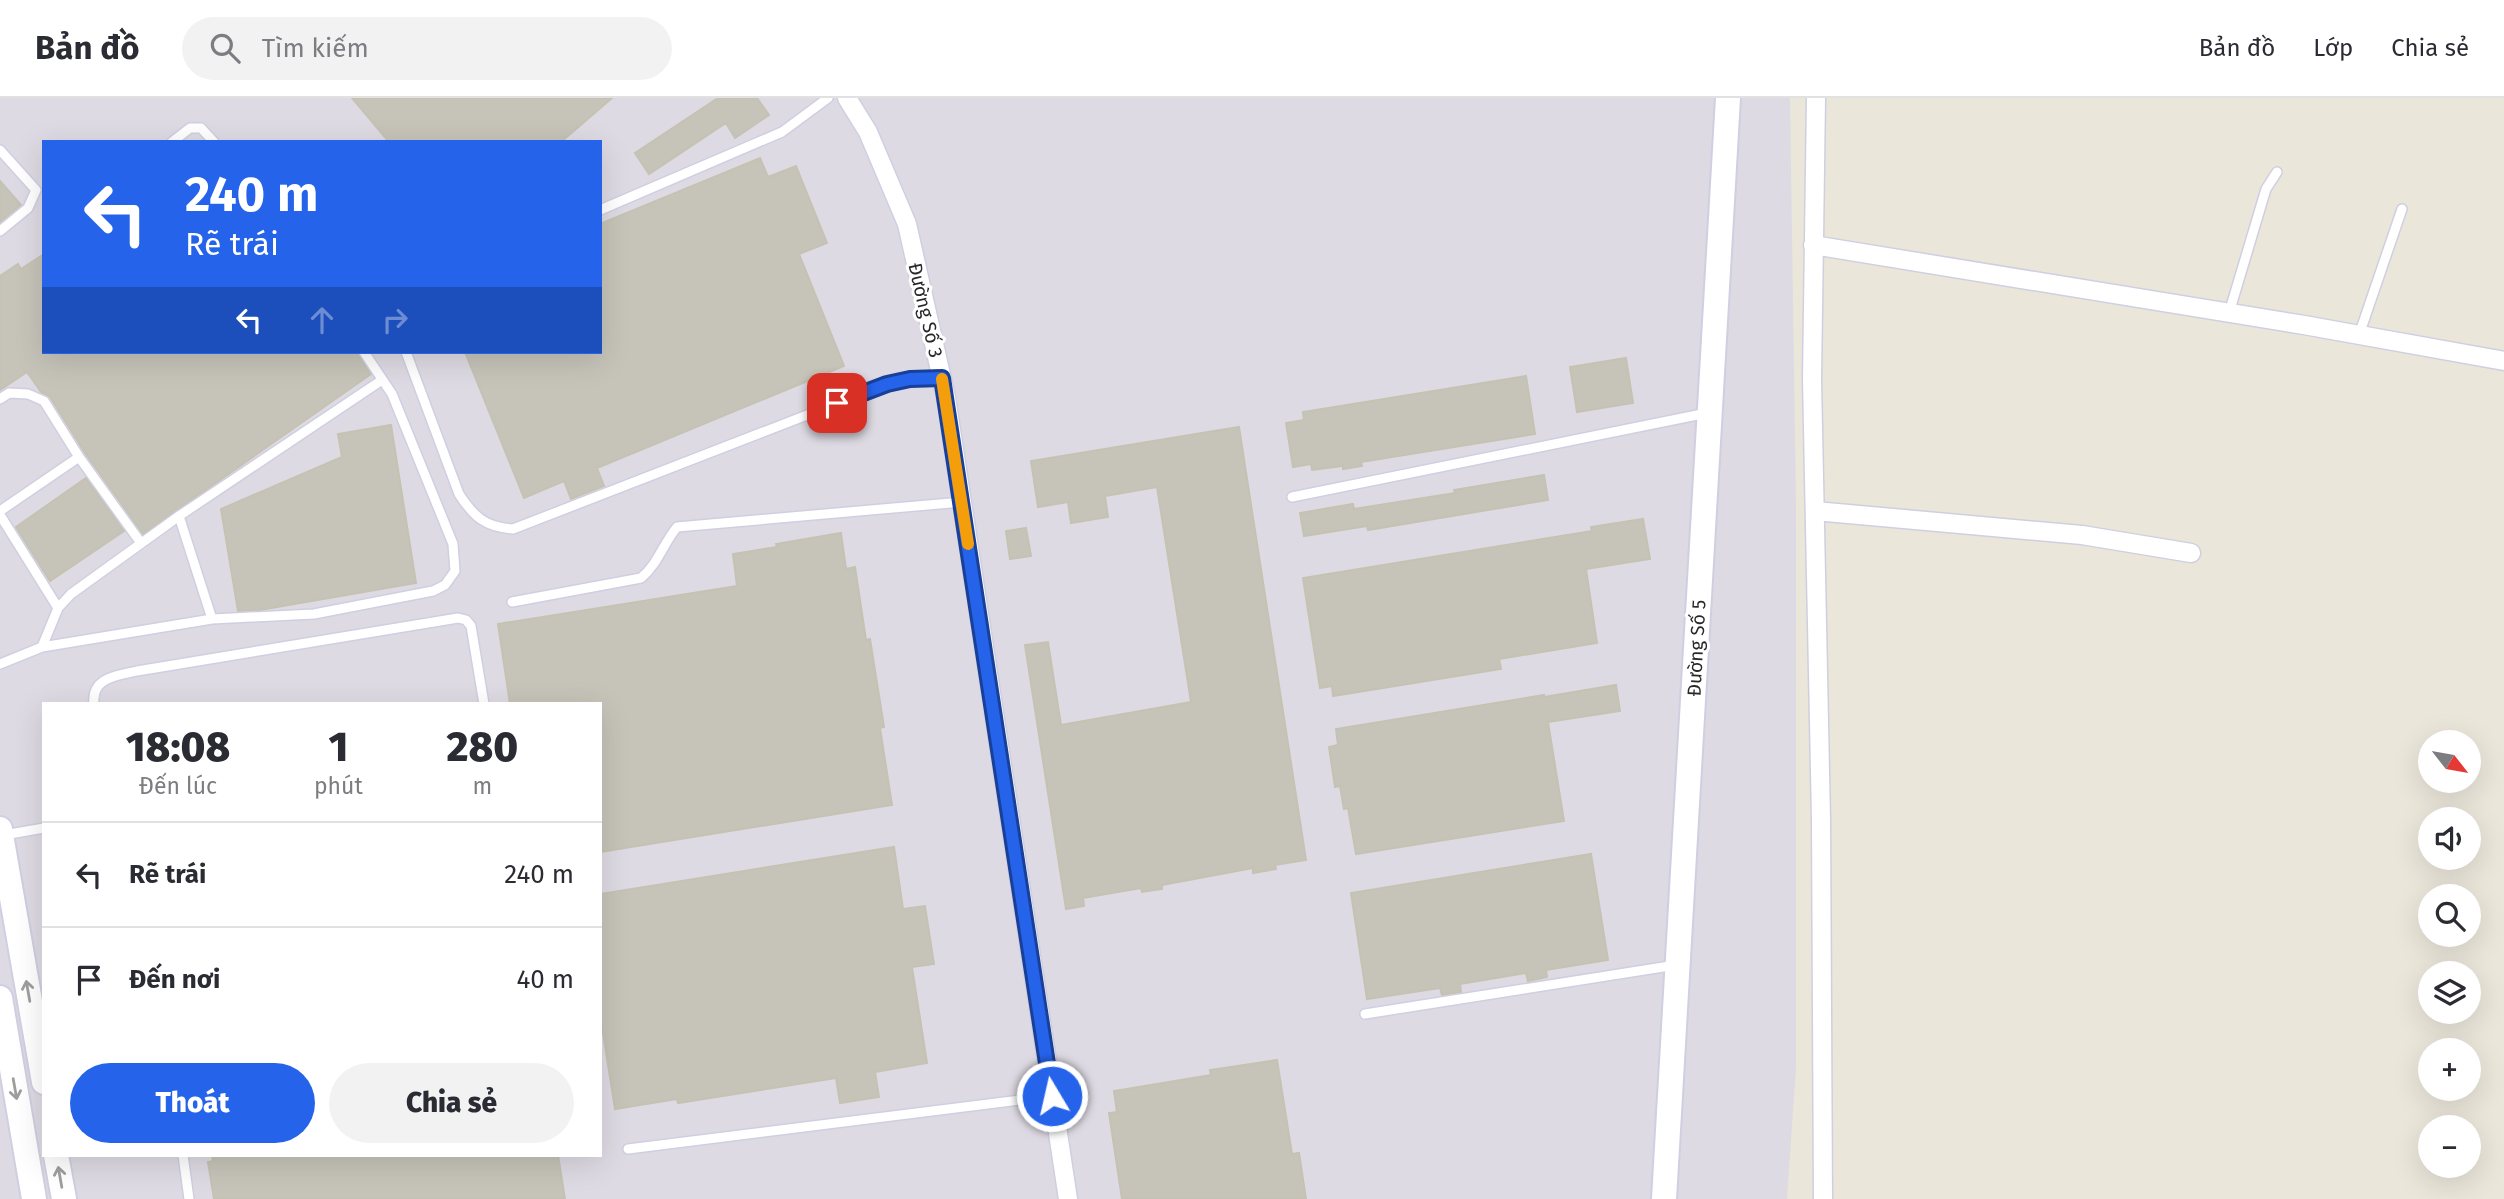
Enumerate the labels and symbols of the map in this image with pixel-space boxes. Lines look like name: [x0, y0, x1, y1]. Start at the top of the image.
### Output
street label: Đường Số 3: [903, 260, 948, 360]
pin: [807, 373, 867, 433]
street label: Đường Số 5: [1682, 599, 1711, 697]
north arrow: [2418, 730, 2482, 793]
one-way arrow: [21, 980, 34, 1002]
position arrow: [1015, 1059, 1089, 1133]
one-way arrow: [9, 1077, 23, 1100]
one-way arrow: [53, 1166, 66, 1189]

